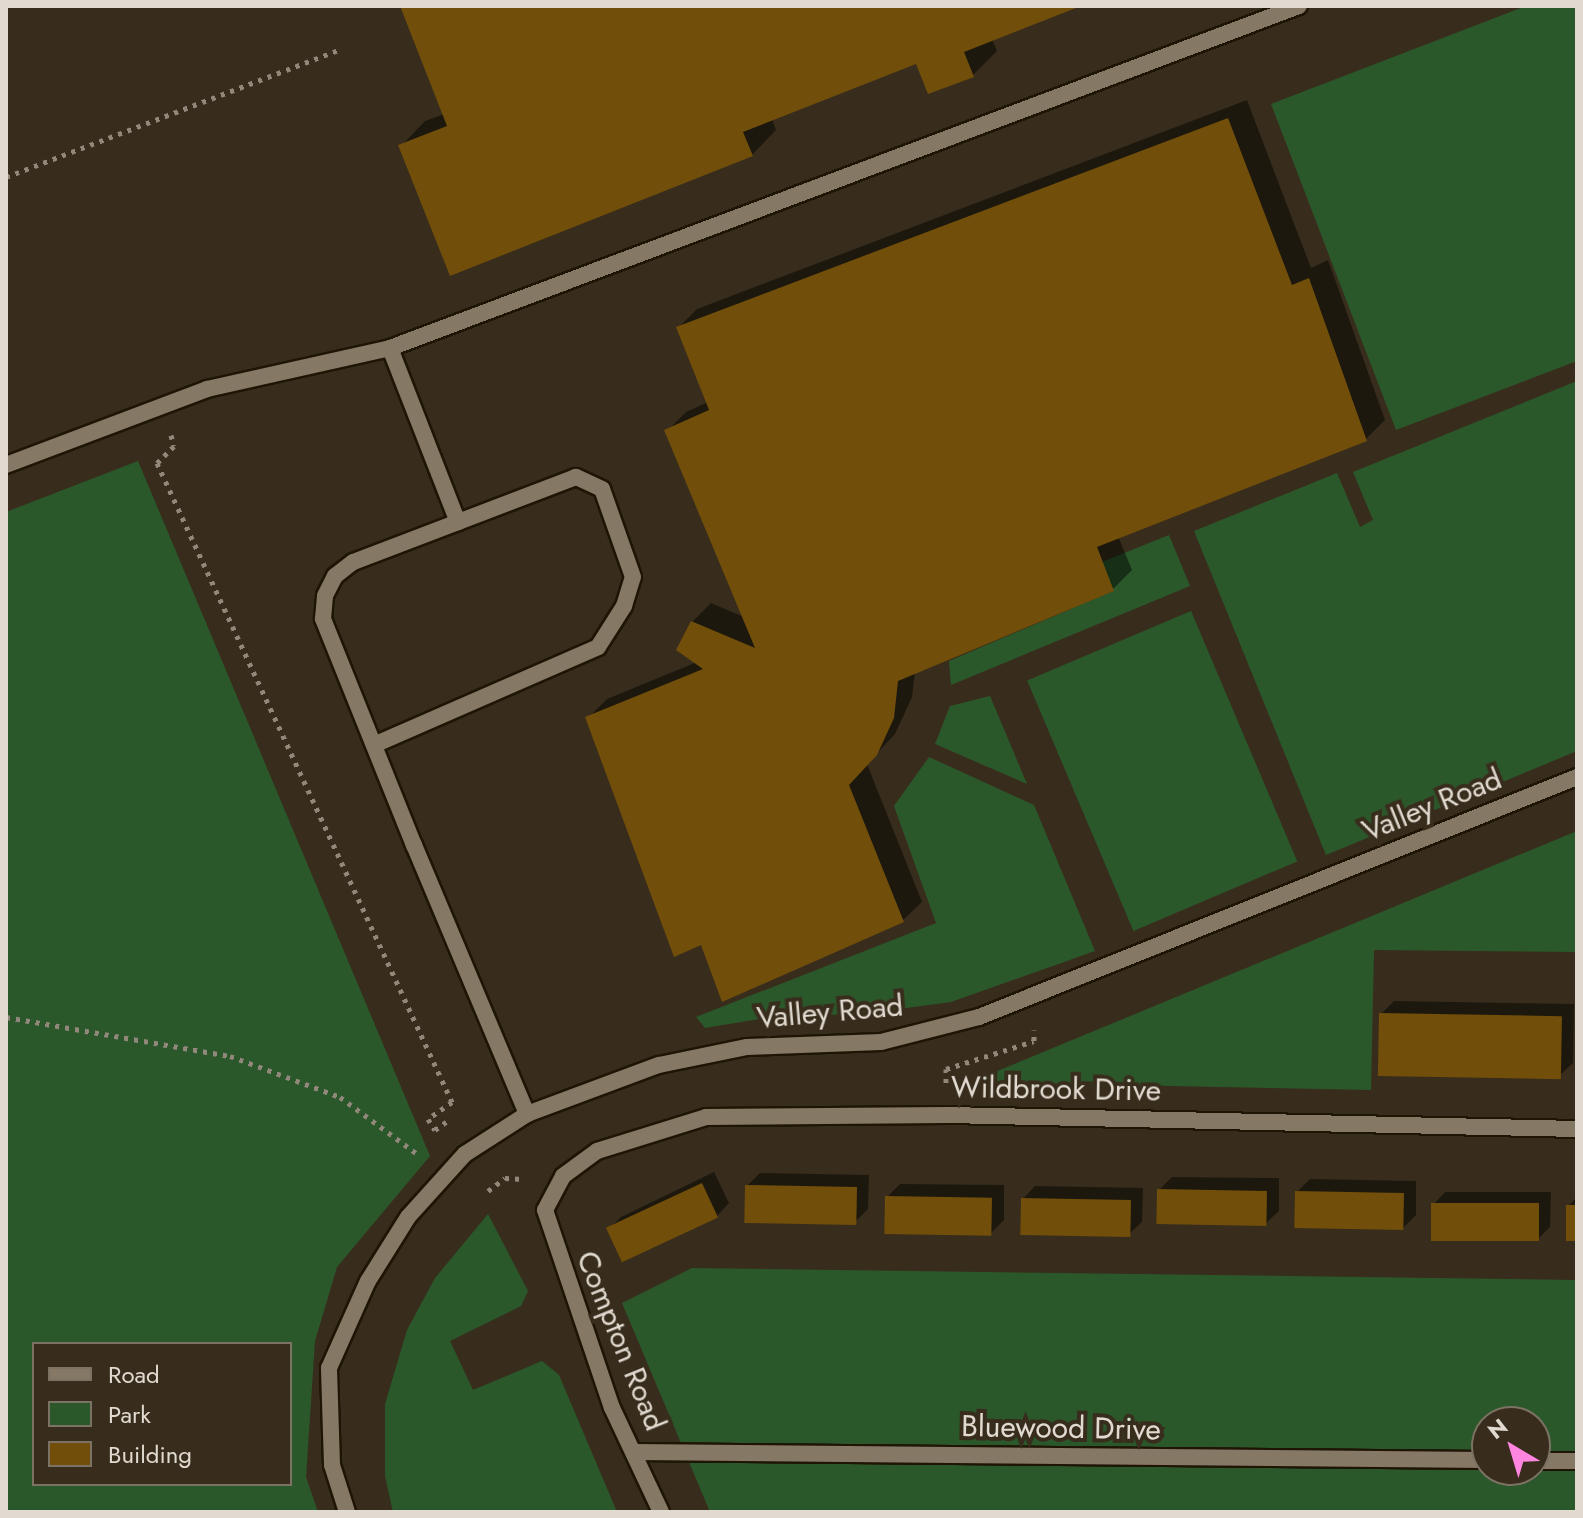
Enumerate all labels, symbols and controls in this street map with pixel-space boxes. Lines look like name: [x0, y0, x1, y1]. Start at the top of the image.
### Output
street label: Valley Road: [1357, 761, 1507, 849]
street label: Valley Road: [755, 988, 905, 1036]
street label: Wildbrook Drive: [951, 1069, 1161, 1109]
street label: Compton Road: [569, 1246, 673, 1436]
legend: [32, 1342, 292, 1486]
text: Road: [108, 1357, 160, 1392]
text: Park: [108, 1397, 151, 1432]
north arrow: [1471, 1406, 1551, 1486]
street label: Bluewood Drive: [961, 1408, 1161, 1448]
text: N: [1481, 1411, 1514, 1447]
text: Building: [108, 1437, 192, 1472]

